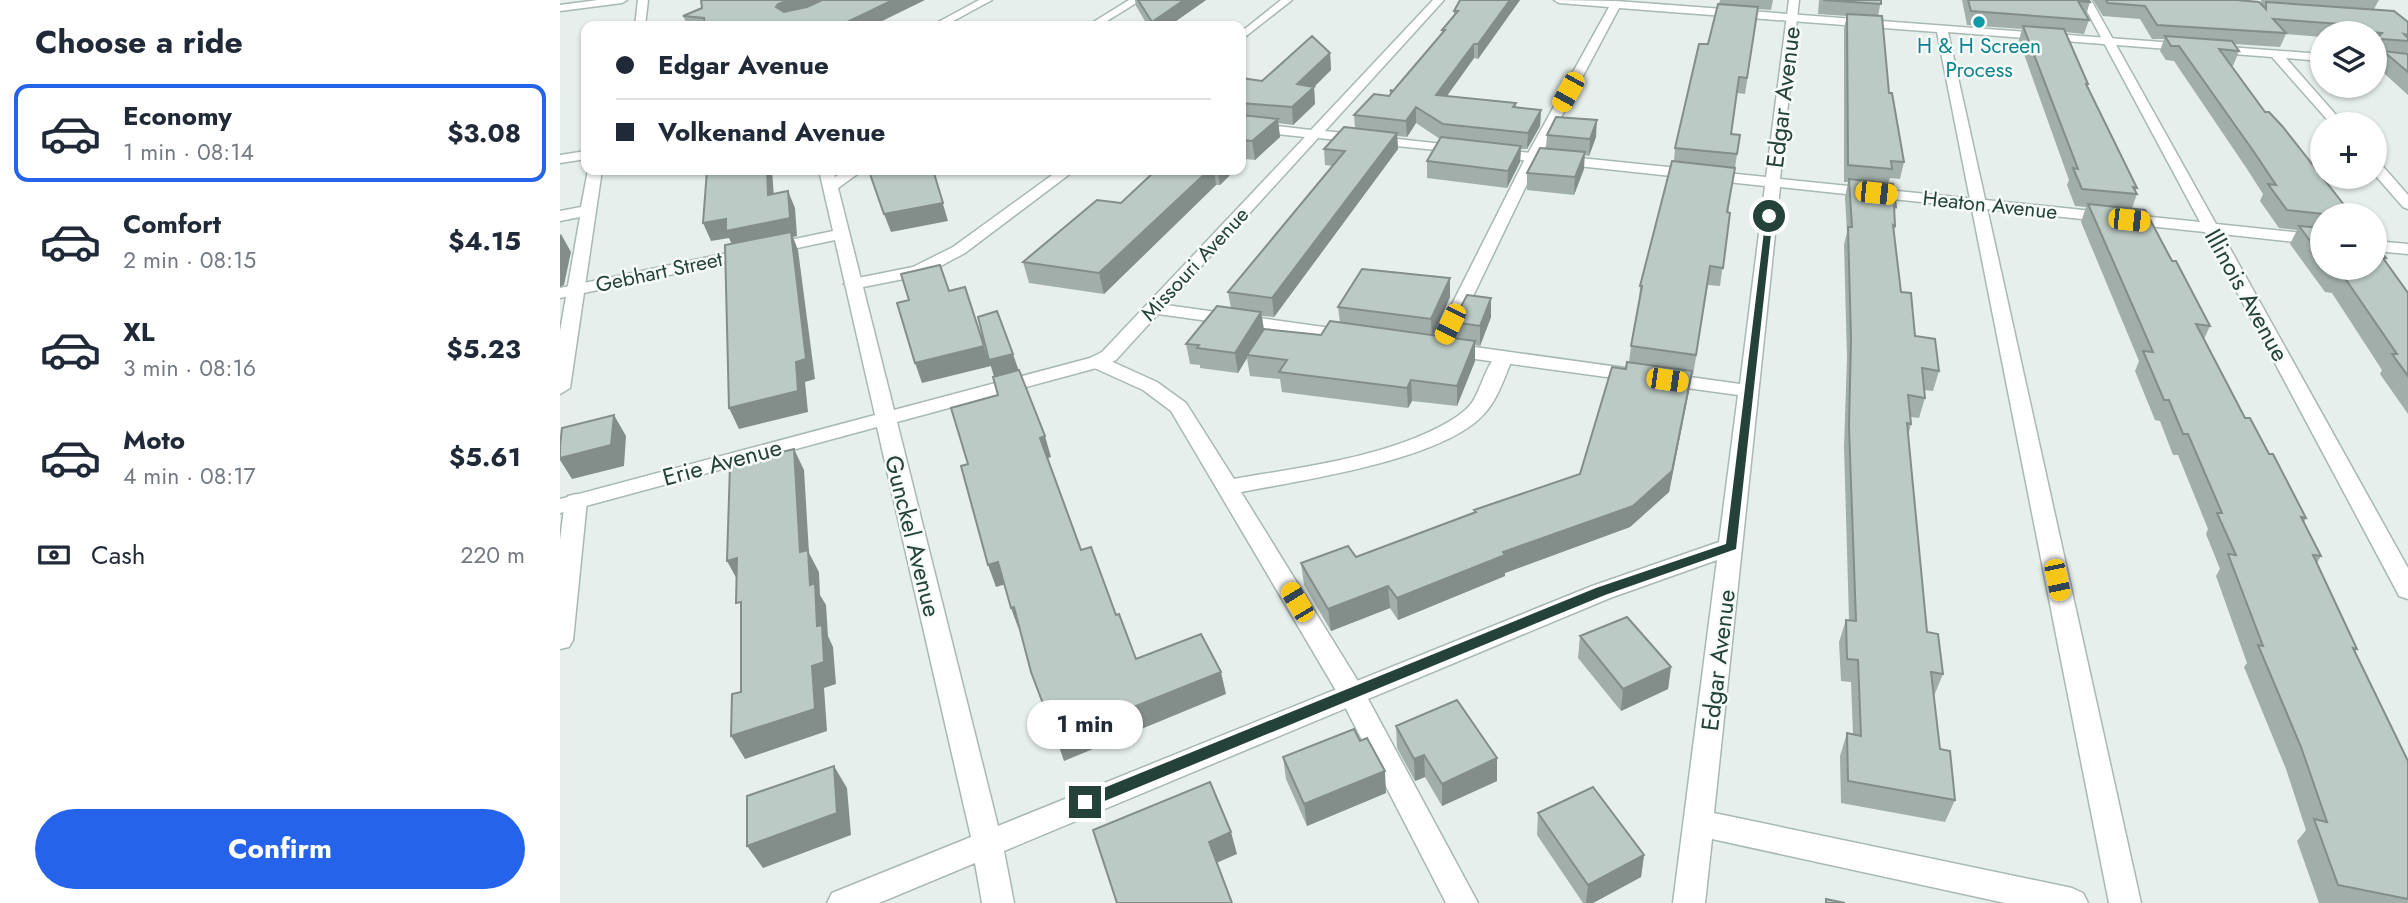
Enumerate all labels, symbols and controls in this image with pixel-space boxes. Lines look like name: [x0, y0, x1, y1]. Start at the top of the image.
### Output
marker: H & H Screen Process: [1971, 14, 1987, 30]
text: Choose a ride: [35, 19, 243, 65]
map controls: [2310, 21, 2387, 280]
button: layers: [2310, 21, 2387, 98]
street label: Edgar Avenue: [1757, 24, 1809, 170]
place label: H & H Screen Process: [1917, 31, 2041, 85]
text: Edgar Avenue: [658, 46, 829, 84]
car: [1549, 69, 1588, 115]
text: Economy: [123, 97, 232, 135]
icon: car: [39, 102, 102, 165]
button: +: [2310, 112, 2387, 189]
text: Volkenand Avenue: [658, 113, 885, 151]
text: $3.08: [447, 114, 521, 152]
text: 1 min · 08:14: [123, 135, 254, 169]
car: [1855, 180, 1898, 206]
street label: Heaton Avenue: [1921, 183, 2059, 227]
street label: Missouri Avenue: [1134, 200, 1256, 328]
route start: [1753, 200, 1785, 232]
button: −: [2310, 203, 2387, 280]
text: Comfort: [123, 205, 221, 243]
car: [2108, 207, 2151, 233]
icon: car: [39, 210, 102, 273]
text: $4.15: [448, 222, 521, 260]
street label: Illinois Avenue: [2196, 222, 2298, 368]
text: 2 min · 08:15: [123, 243, 256, 277]
street label: Gebhart Street: [593, 244, 725, 300]
car: [1432, 301, 1469, 347]
text: XL: [123, 313, 155, 351]
icon: car: [39, 318, 102, 381]
text: $5.23: [446, 330, 521, 368]
text: 3 min · 08:16: [123, 351, 256, 385]
car: [1645, 367, 1690, 393]
text: Moto: [123, 421, 185, 459]
icon: car: [39, 426, 102, 489]
street label: Erie Avenue: [659, 429, 785, 495]
text: $5.61: [449, 438, 521, 476]
street label: Gunckel Avenue: [876, 452, 950, 620]
text: 4 min · 08:17: [123, 459, 256, 493]
icon: cash: [35, 536, 73, 574]
text: Cash: [91, 536, 145, 574]
text: 220 m: [460, 538, 525, 572]
car: [2043, 557, 2072, 603]
car: [1278, 579, 1317, 625]
street label: Edgar Avenue: [1692, 587, 1744, 733]
callout: 1 min: [1027, 700, 1143, 750]
text: 1 min: [1056, 707, 1114, 741]
route end: [1069, 786, 1101, 818]
button: Confirm: [35, 809, 525, 889]

